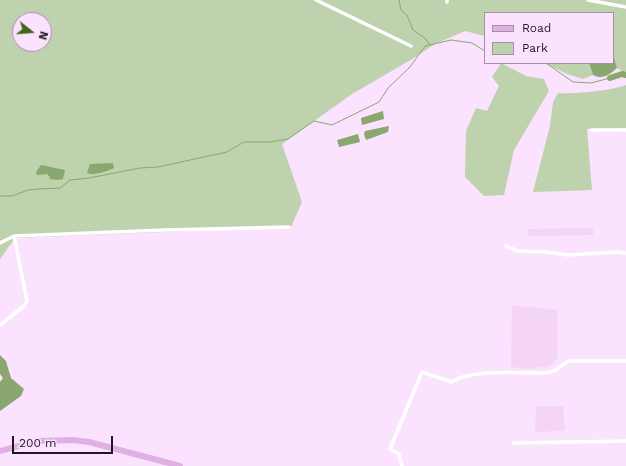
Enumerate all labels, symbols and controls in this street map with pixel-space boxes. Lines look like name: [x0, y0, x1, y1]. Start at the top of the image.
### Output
north arrow: [12, 12, 52, 52]
legend: [484, 12, 614, 64]
text: Road: [522, 21, 551, 35]
text: N: [36, 30, 50, 41]
text: Park: [522, 41, 548, 55]
scale bar: [14, 428, 115, 454]
text: 200 m: [19, 436, 56, 450]

